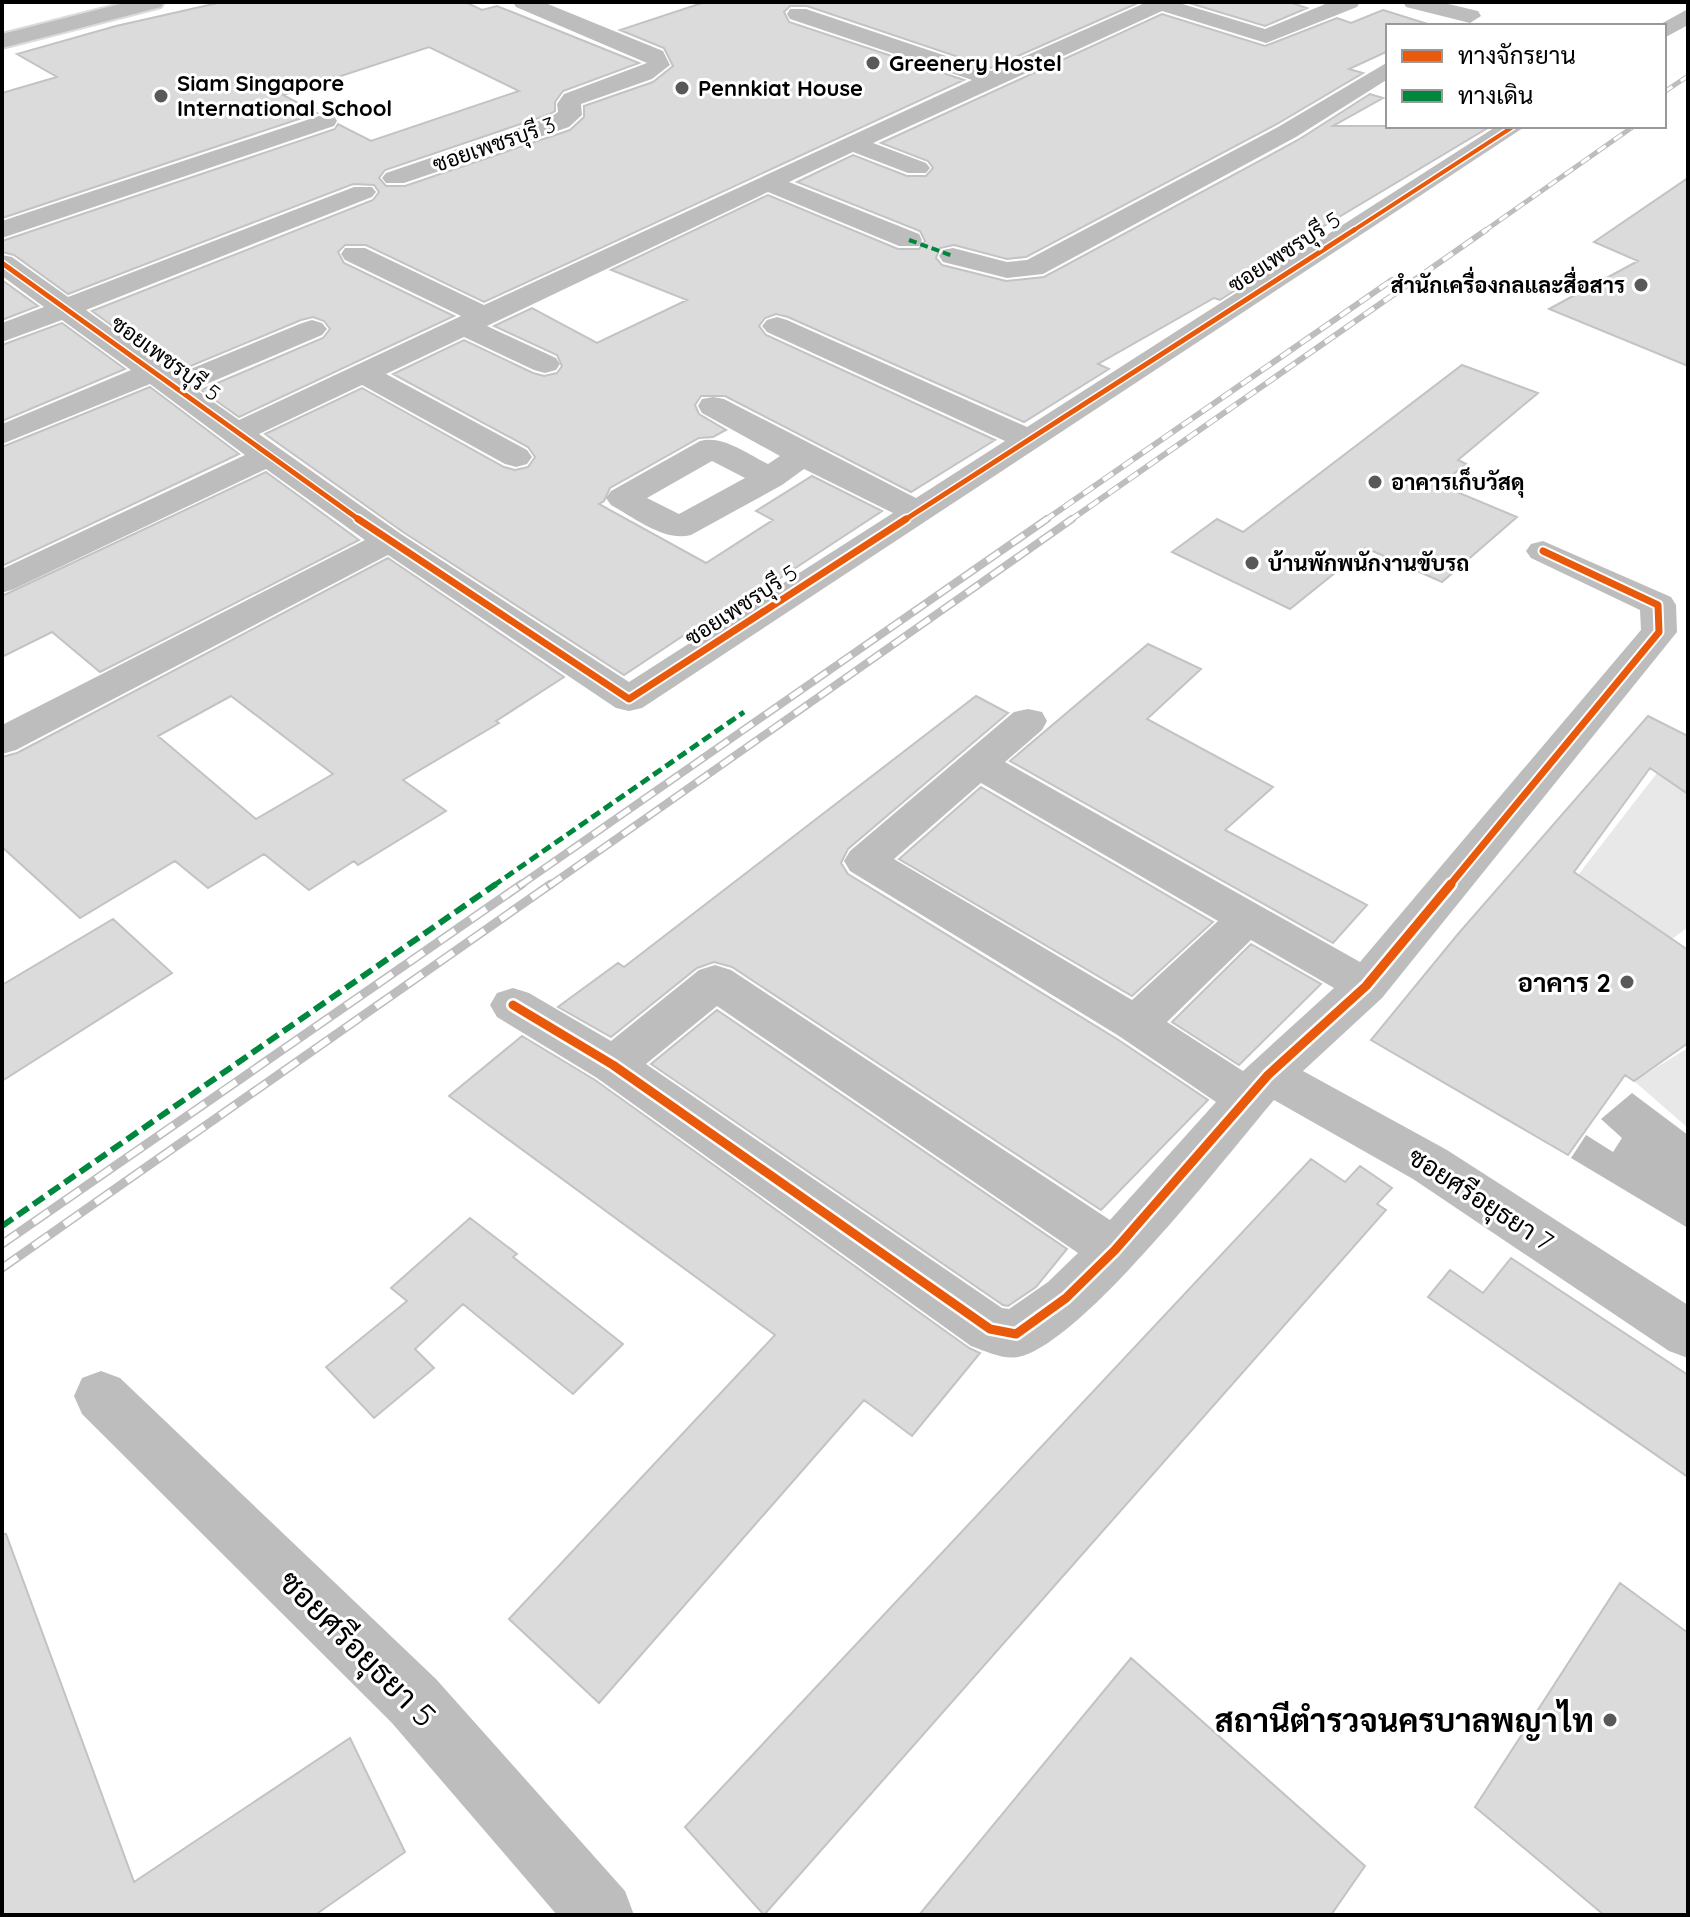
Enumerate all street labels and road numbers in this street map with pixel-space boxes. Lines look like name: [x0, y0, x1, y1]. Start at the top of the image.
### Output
street label: ซอยเพชรบุรี 3: [429, 110, 560, 180]
street label: ซอยเพชรบุรี 5: [1222, 205, 1347, 300]
street label: ซอยเพชรบุรี 5: [105, 309, 226, 409]
street label: ซอยเพชรบุรี 5: [679, 558, 804, 653]
street label: ซอยศรีอยุธยา 7: [1401, 1140, 1560, 1260]
street label: ซอยศรีอยุธยา 5: [269, 1561, 445, 1737]

